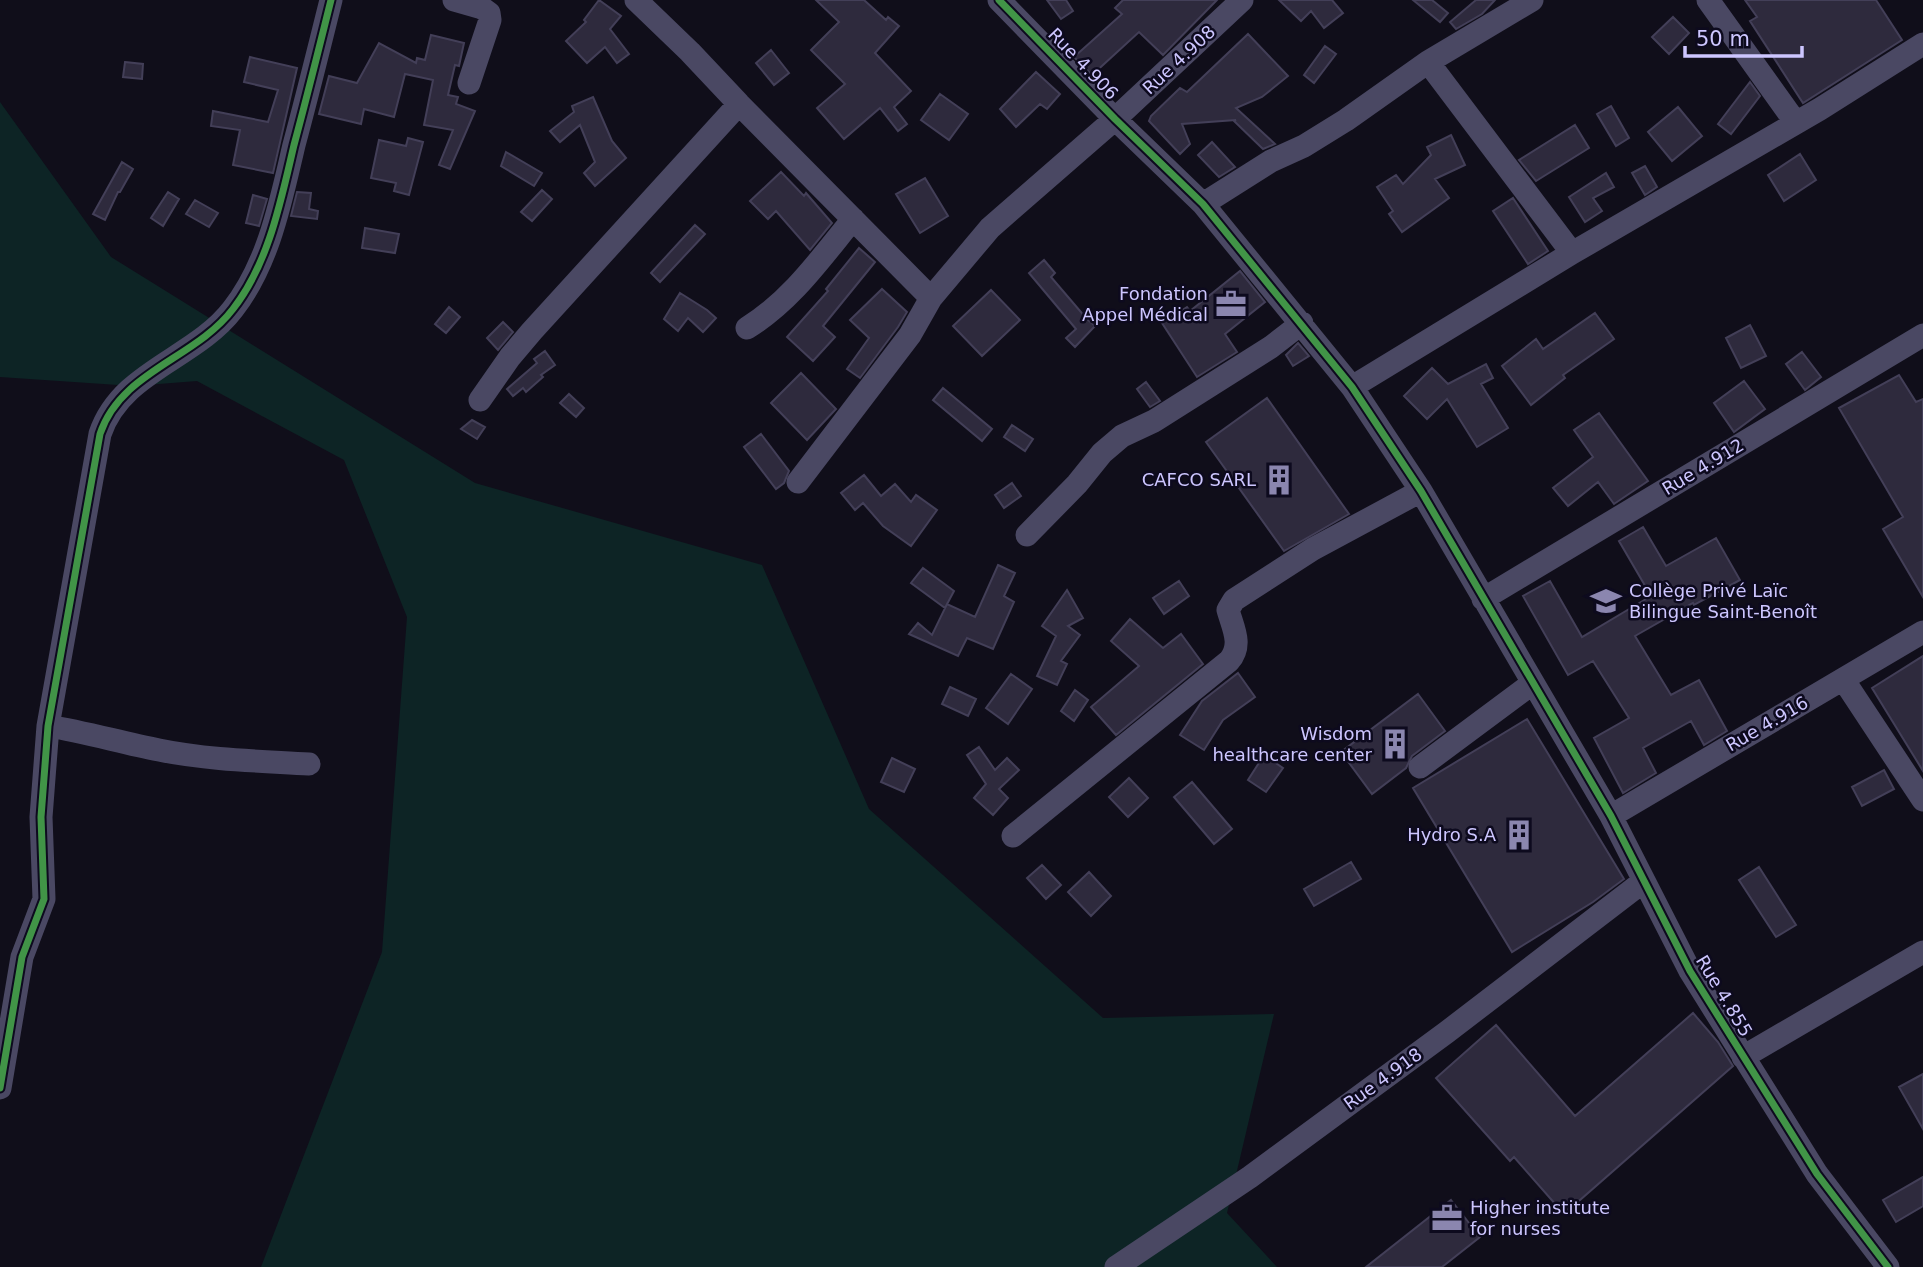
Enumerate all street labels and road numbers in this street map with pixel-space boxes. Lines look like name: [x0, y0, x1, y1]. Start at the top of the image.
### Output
street label: Rue 4.908: [1138, 21, 1219, 98]
street label: Rue 4.906: [1044, 23, 1123, 104]
street label: Rue 4.912: [1658, 434, 1747, 499]
street label: Rue 4.916: [1722, 692, 1812, 756]
street label: Rue 4.855: [1692, 951, 1757, 1040]
street label: Rue 4.918: [1340, 1043, 1426, 1114]

